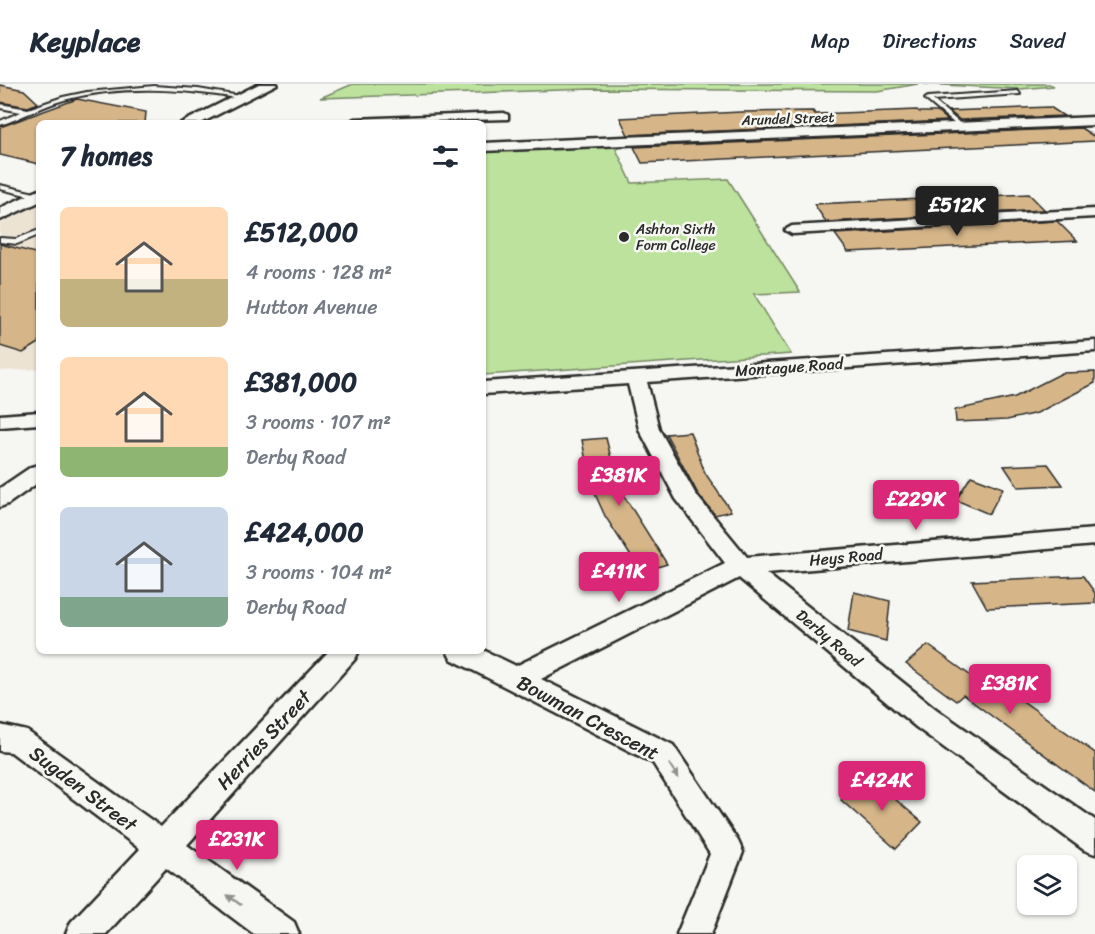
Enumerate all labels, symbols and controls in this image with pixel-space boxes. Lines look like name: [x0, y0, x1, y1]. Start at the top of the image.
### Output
text: Keyplace: [30, 17, 140, 66]
text: Map: [811, 22, 849, 60]
text: Directions: [882, 22, 977, 60]
text: Saved: [1010, 22, 1065, 60]
street label: Arundel Street: [740, 105, 835, 133]
text: 7 homes: [60, 133, 152, 179]
icon: filters: [429, 140, 462, 173]
pin: £512K: [915, 186, 999, 237]
text: £512K: [929, 188, 985, 223]
text: £512,000: [246, 209, 358, 255]
place label: Ashton Sixth Form College: [635, 217, 716, 258]
marker: Ashton Sixth Form College: [617, 230, 631, 244]
icon: home: [108, 231, 180, 303]
text: 4 rooms · 128 m²: [246, 255, 392, 290]
text: Hutton Avenue: [246, 290, 377, 325]
street label: Montague Road: [734, 349, 846, 385]
text: £381,000: [246, 359, 357, 405]
icon: home: [108, 381, 180, 453]
text: 3 rooms · 107 m²: [246, 405, 391, 440]
text: Derby Road: [246, 440, 345, 475]
pin: £381K: [577, 456, 661, 507]
text: £381K: [592, 458, 646, 493]
pin: £229K: [874, 480, 958, 531]
text: £229K: [887, 482, 945, 517]
text: £424,000: [246, 509, 364, 555]
icon: home: [108, 531, 180, 603]
street label: Heys Road: [808, 539, 886, 575]
pin: £411K: [577, 552, 661, 603]
text: £411K: [593, 554, 645, 589]
text: 3 rooms · 104 m²: [246, 555, 392, 590]
text: Derby Road: [246, 590, 345, 625]
street label: Derby Road: [789, 601, 870, 676]
pin: £381K: [968, 664, 1052, 715]
street label: Bowman Crescent: [510, 666, 666, 771]
text: £381K: [983, 666, 1037, 701]
street label: Herries Street: [208, 681, 321, 799]
street label: Sugden Street: [21, 737, 145, 842]
pin: £424K: [840, 761, 924, 812]
one-way arrow: [668, 762, 680, 778]
text: £424K: [852, 763, 912, 798]
pin: £231K: [195, 820, 279, 871]
text: £231K: [210, 822, 264, 857]
map controls: [1017, 855, 1077, 915]
button: layers: [1017, 855, 1077, 915]
one-way arrow: [227, 894, 243, 906]

